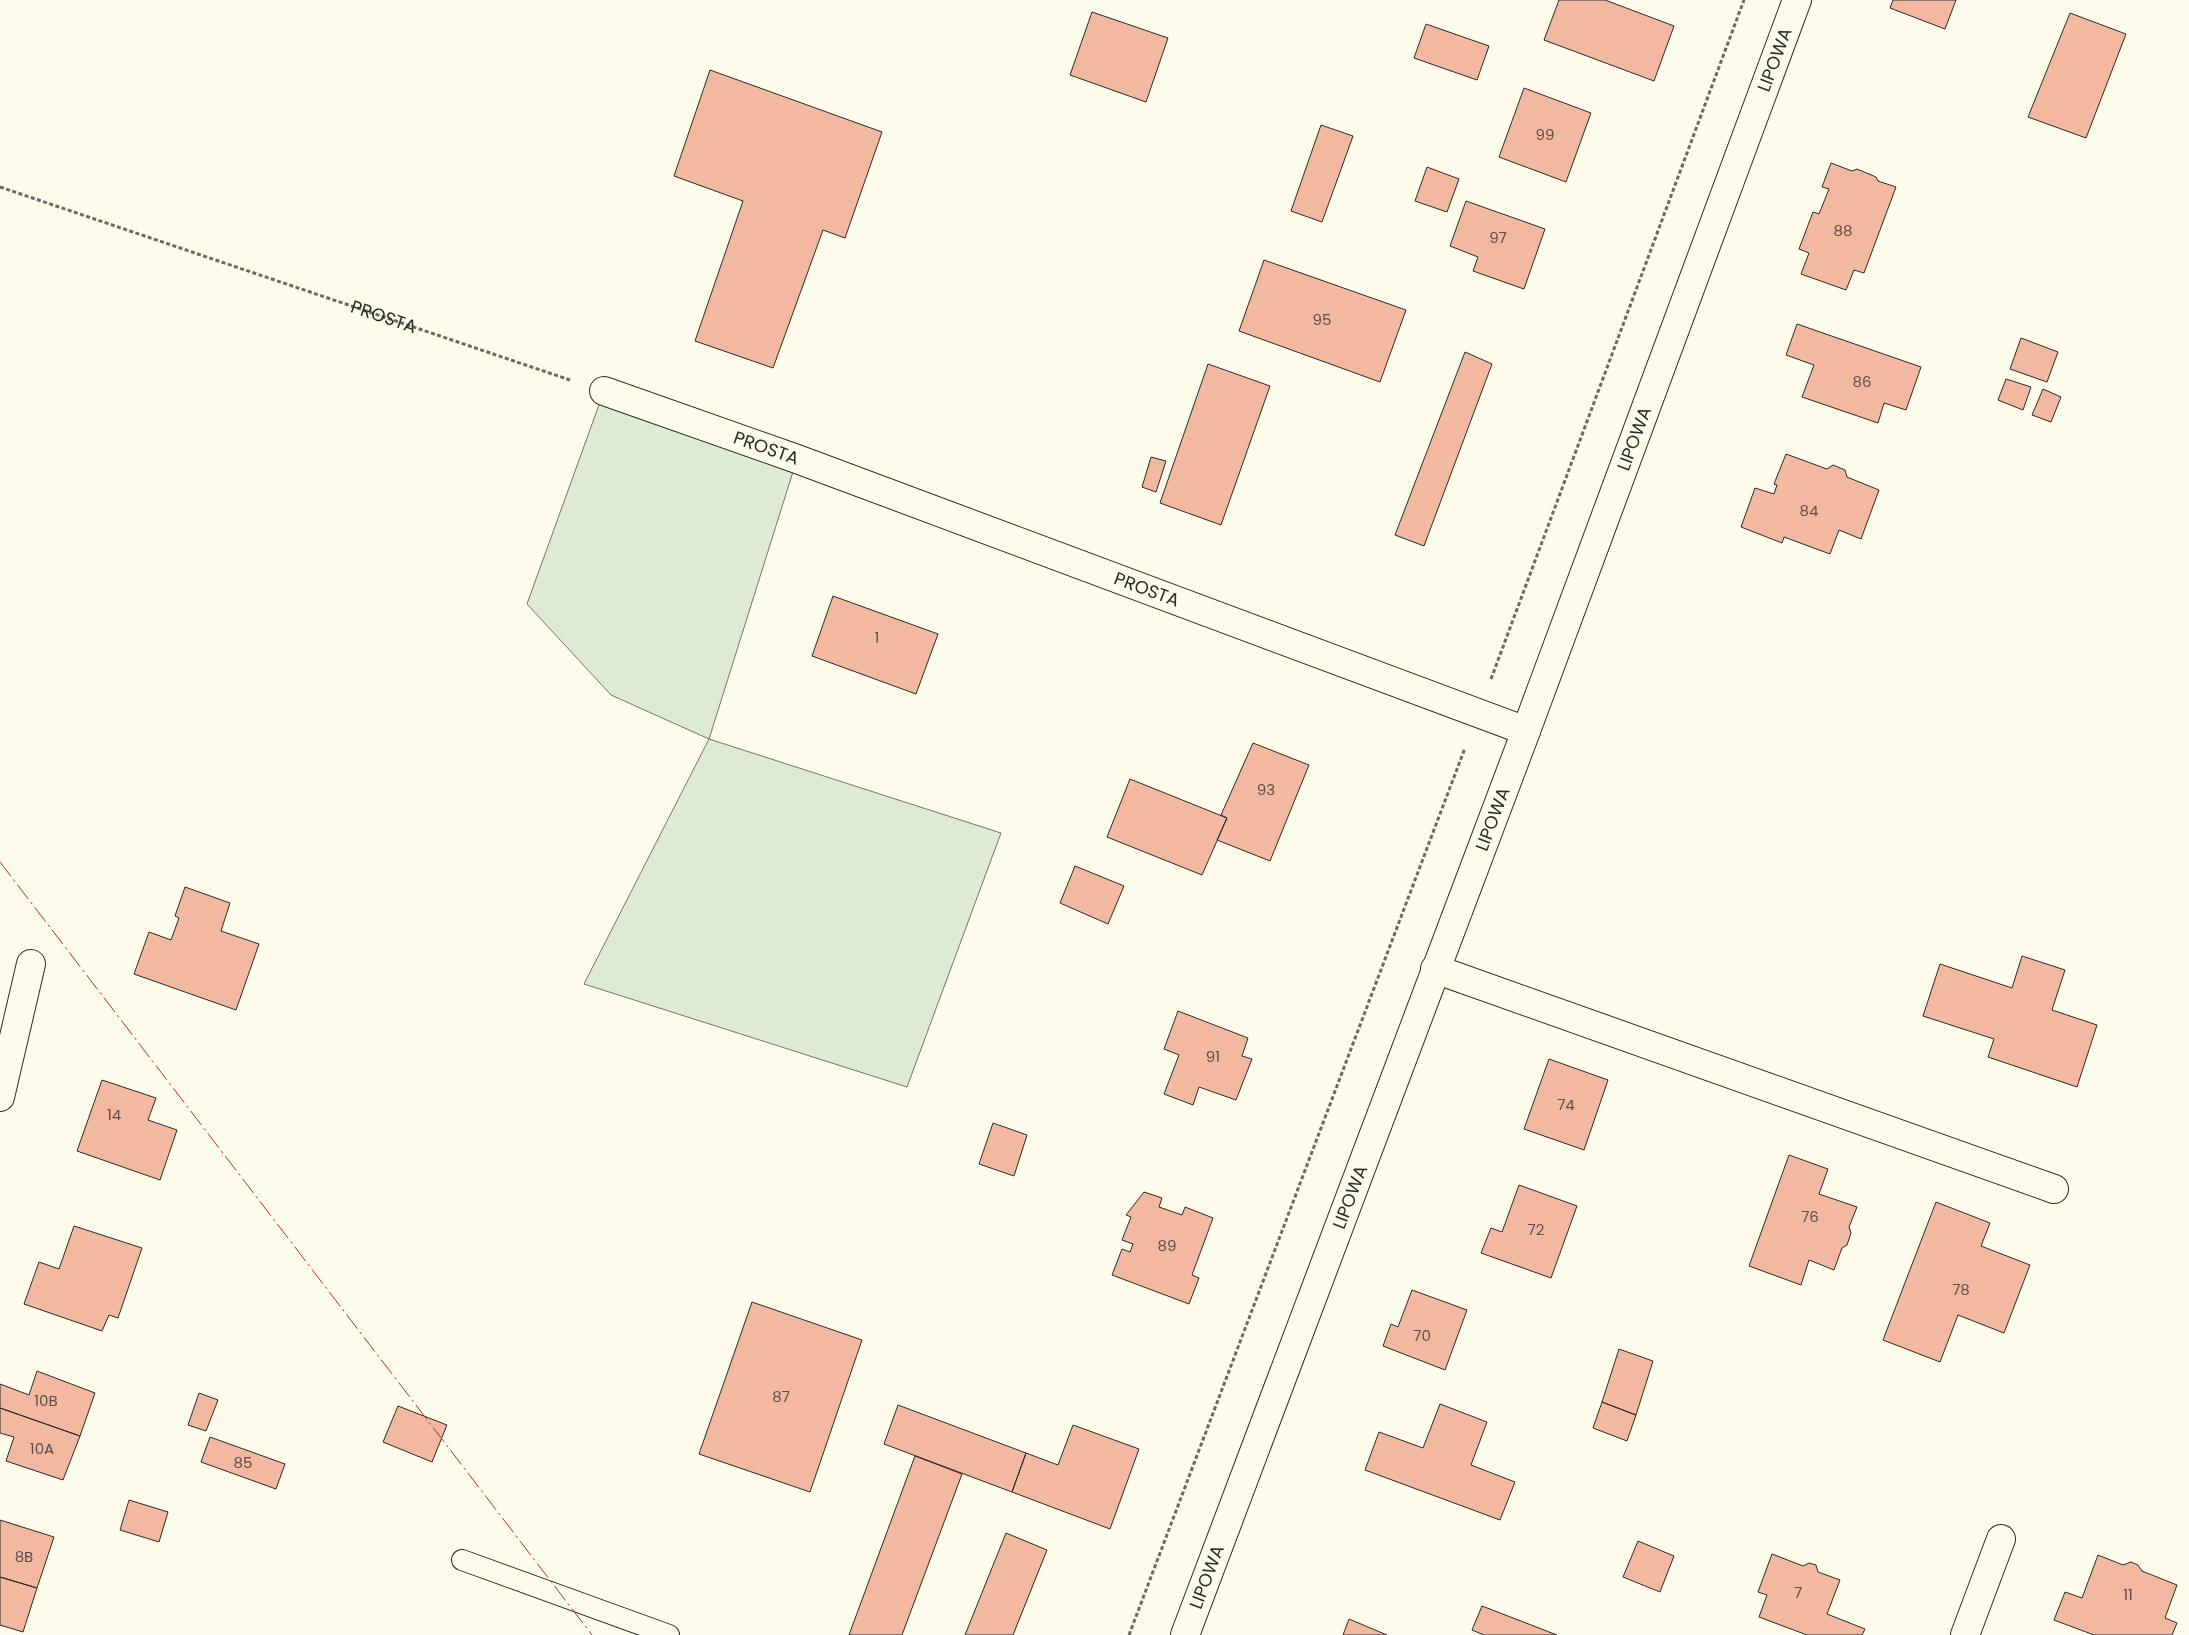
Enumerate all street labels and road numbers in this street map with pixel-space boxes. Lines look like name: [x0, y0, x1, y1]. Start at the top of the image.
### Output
street label: LIPOWA: [1751, 24, 1798, 95]
street label: PROSTA: [348, 294, 420, 339]
street label: LIPOWA: [1611, 403, 1657, 474]
street label: PROSTA: [730, 425, 803, 471]
street label: PROSTA: [1111, 565, 1183, 613]
street label: LIPOWA: [1469, 783, 1516, 854]
street label: LIPOWA: [1326, 1161, 1373, 1232]
street label: LIPOWA: [1183, 1541, 1230, 1612]

